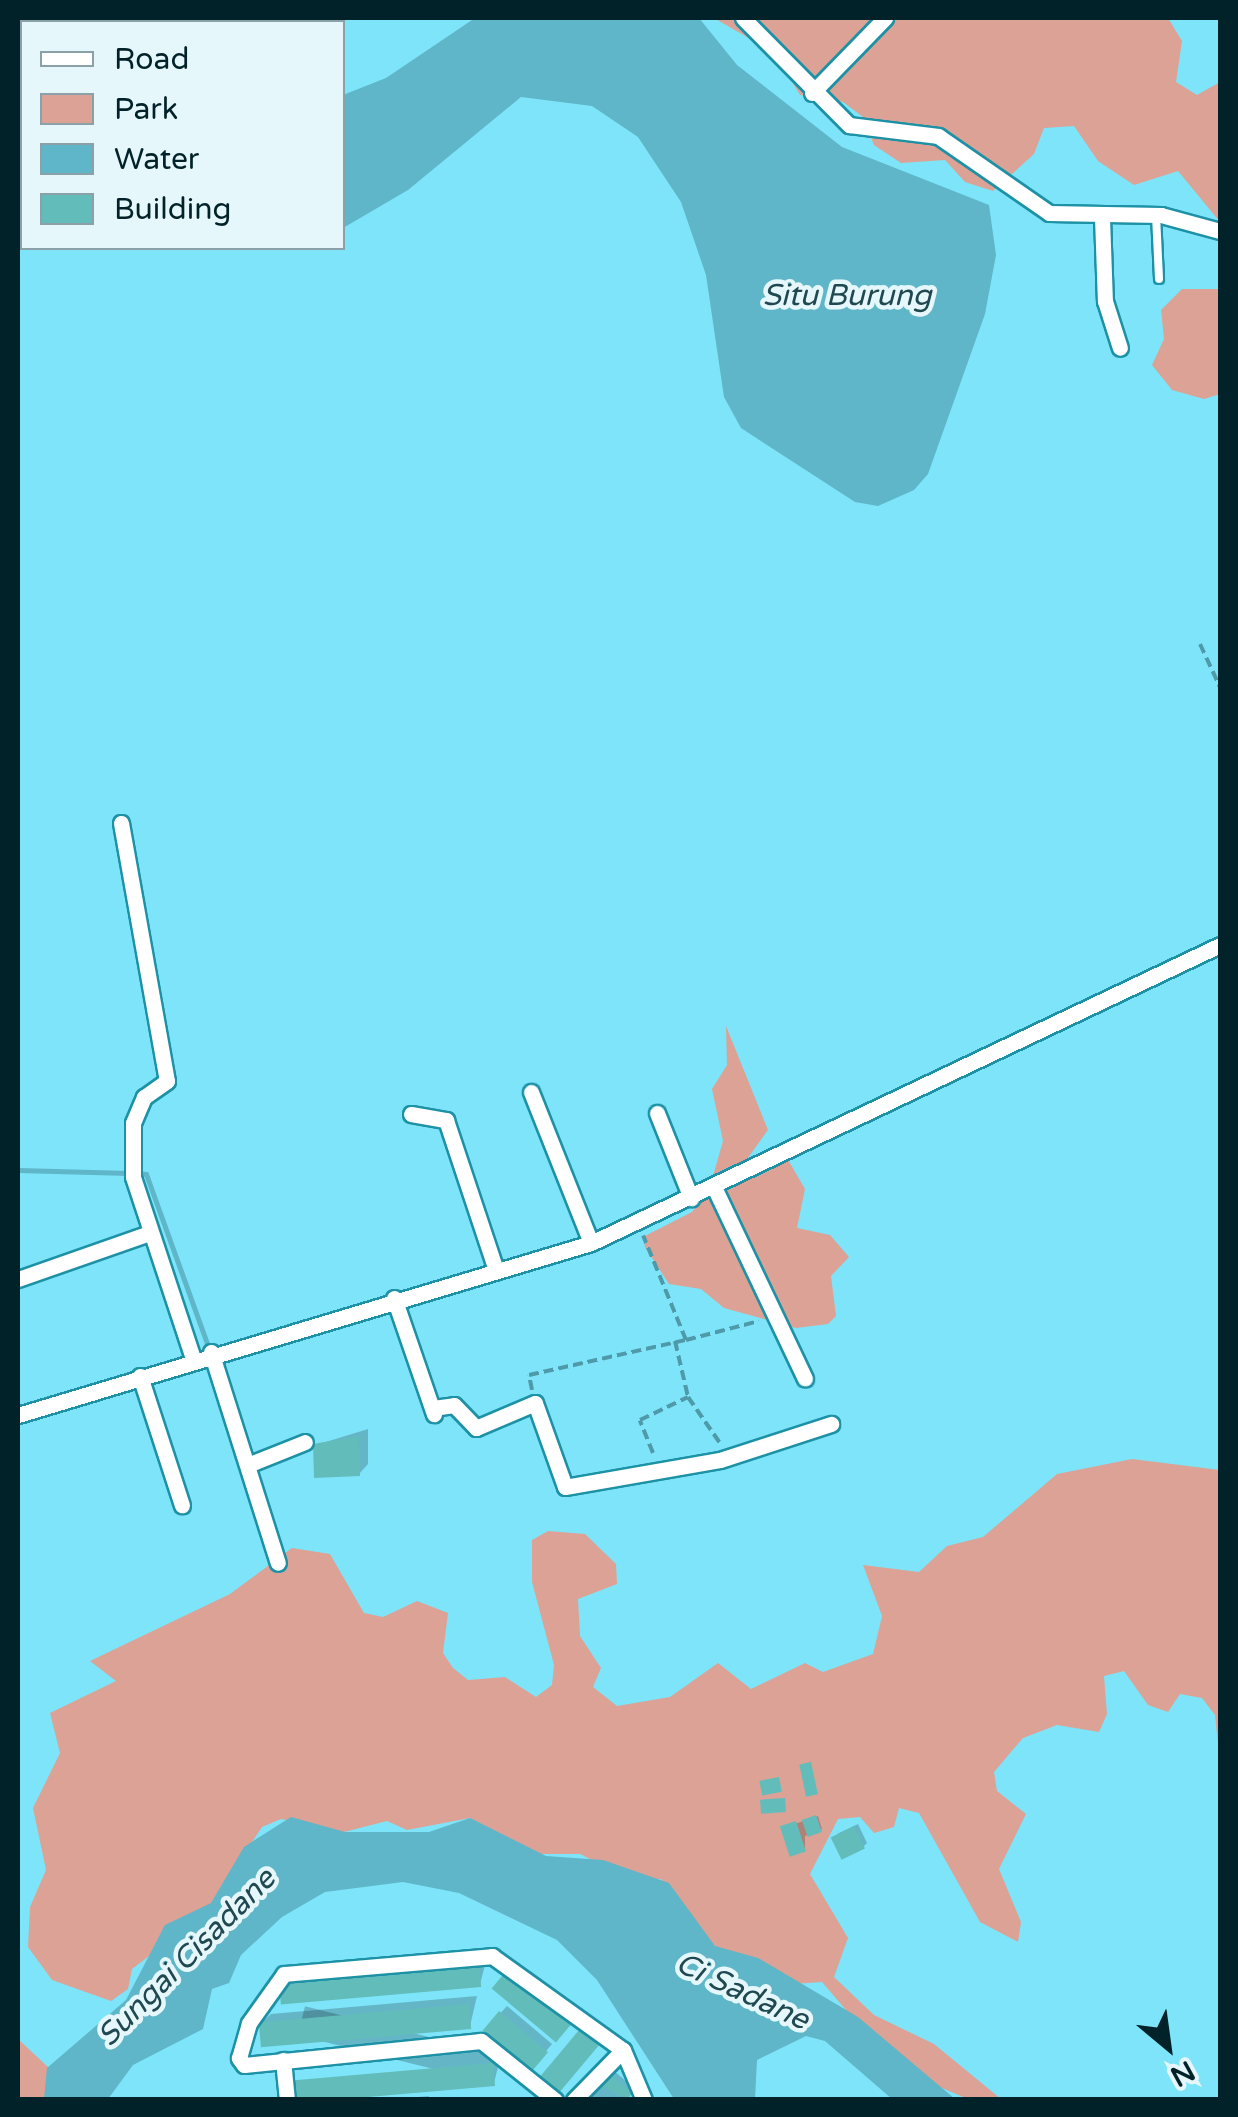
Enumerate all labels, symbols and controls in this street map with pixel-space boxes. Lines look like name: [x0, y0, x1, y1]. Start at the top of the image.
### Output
legend: [20, 20, 345, 250]
text: Road: [114, 41, 189, 78]
text: Park: [114, 91, 178, 128]
text: Water: [114, 141, 199, 178]
text: Building: [114, 191, 231, 228]
water label: Situ Burung: [762, 278, 932, 314]
water label: Sungai Cisadane: [91, 1862, 283, 2054]
water label: Ci Sadane: [670, 1946, 814, 2038]
north arrow: [1118, 1997, 1218, 2097]
text: N: [1164, 2053, 1201, 2094]

